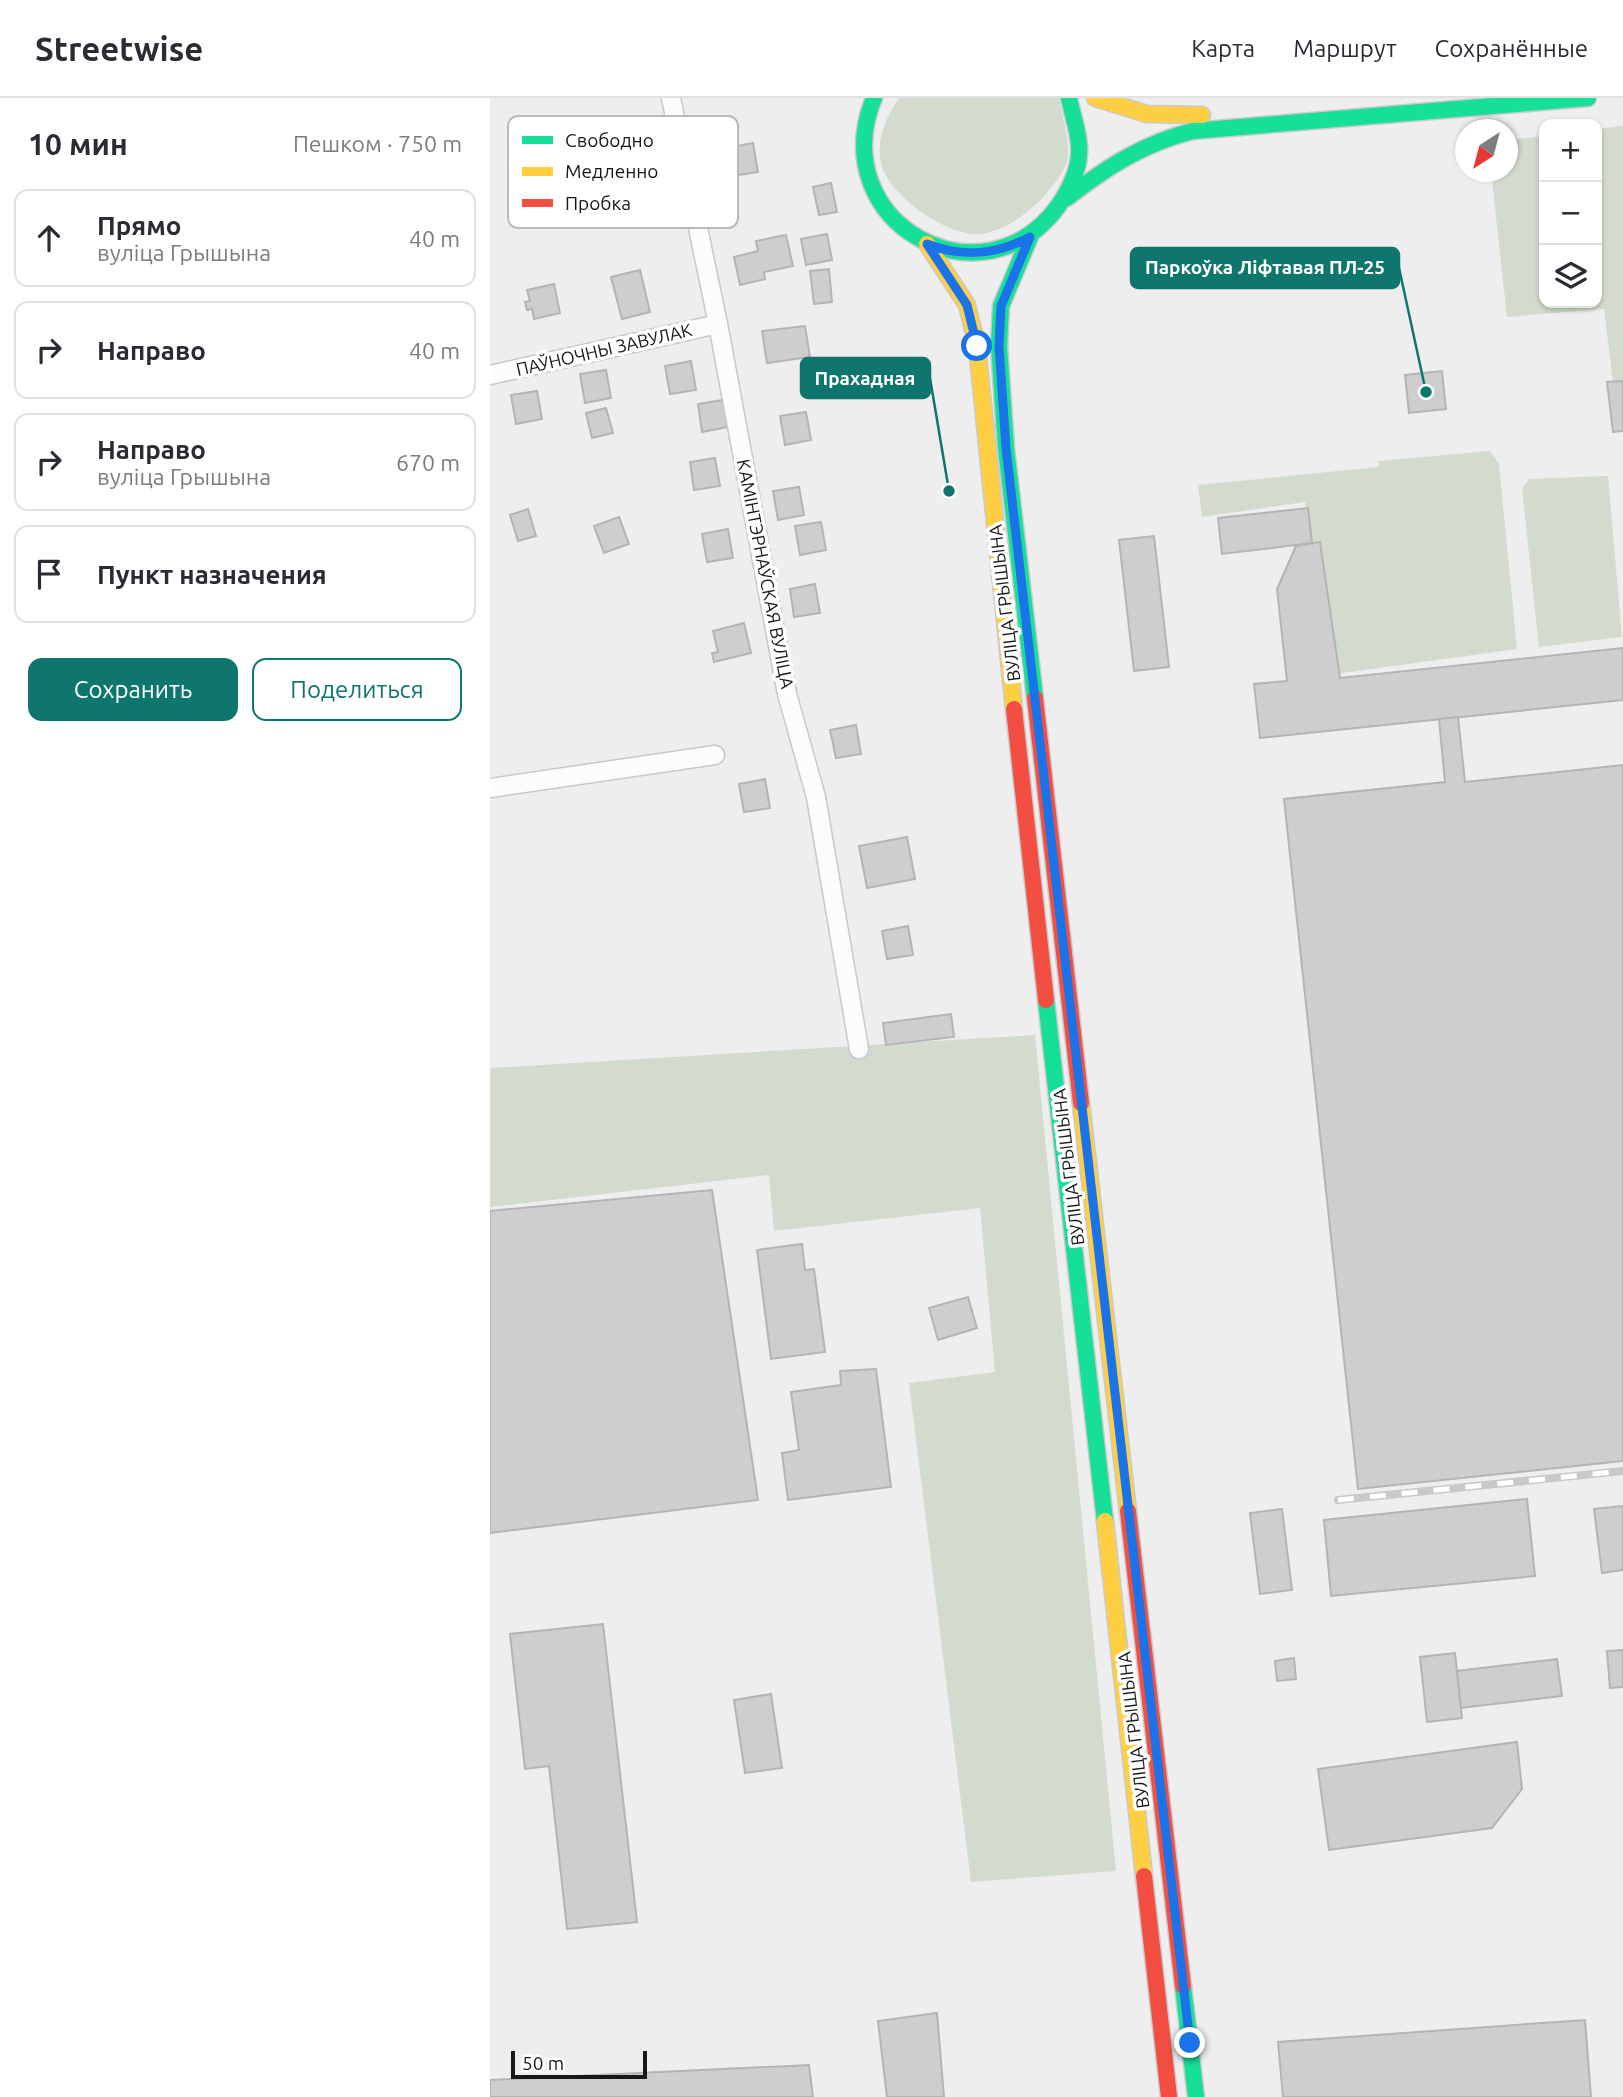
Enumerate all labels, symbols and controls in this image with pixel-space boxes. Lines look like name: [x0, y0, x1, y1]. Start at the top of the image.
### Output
text: Streetwise: [35, 30, 203, 67]
text: Карта: [1191, 35, 1255, 62]
text: Маршрут: [1293, 35, 1397, 62]
text: Сохранённые: [1435, 35, 1588, 62]
legend: [508, 116, 738, 228]
north arrow: [1455, 119, 1518, 182]
map controls: [1539, 119, 1602, 308]
button: +: [1539, 119, 1602, 182]
text: 10 мин: [28, 127, 128, 161]
text: Свободно: [565, 129, 654, 151]
text: Пешком · 750 m: [293, 131, 462, 156]
text: Медленно: [565, 160, 658, 182]
button: −: [1539, 182, 1602, 245]
text: Пробка: [565, 192, 631, 214]
text: Прямо: [97, 211, 181, 240]
icon: ahead: [30, 219, 68, 257]
text: 40 m: [409, 226, 460, 251]
text: вуліца Грышына: [97, 240, 271, 265]
button: layers: [1539, 245, 1602, 308]
callout: Паркоўка Ліфтавая ПЛ-25: [1131, 248, 1399, 288]
text: Паркоўка Ліфтавая ПЛ-25: [1145, 256, 1385, 278]
street label: ПАЎНОЧНЫ ЗАВУЛАК: [514, 318, 694, 379]
route start: [961, 330, 992, 361]
icon: right: [30, 331, 68, 369]
text: Направо: [97, 336, 206, 365]
text: 40 m: [409, 338, 460, 363]
callout: Прахадная: [801, 358, 930, 398]
text: Прахадная: [815, 367, 915, 389]
text: Направо: [97, 435, 206, 464]
icon: right: [30, 443, 68, 481]
text: 670 m: [396, 450, 460, 475]
street label: КАМІНТЭРНАЎСКАЯ ВУЛІЦА: [734, 457, 799, 691]
text: вуліца Грышына: [97, 464, 271, 489]
street label: ВУЛІЦА ГРЫШЫНА: [984, 523, 1024, 683]
icon: arrive: [30, 555, 68, 593]
text: Пункт назначения: [97, 560, 327, 589]
button: Сохранить: [28, 658, 238, 721]
button: Поделиться: [252, 658, 462, 721]
street label: ВУЛІЦА ГРЫШЫНА: [1048, 1087, 1088, 1247]
street label: ВУЛІЦА ГРЫШЫНА: [1113, 1650, 1153, 1810]
route end: [1174, 2027, 1205, 2058]
scale bar: [511, 2048, 648, 2080]
text: 50 m: [522, 2052, 564, 2074]

